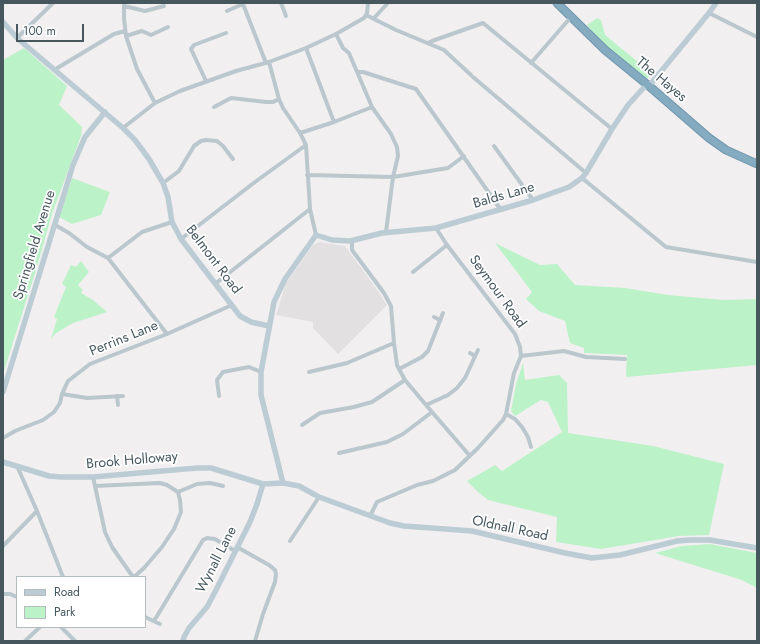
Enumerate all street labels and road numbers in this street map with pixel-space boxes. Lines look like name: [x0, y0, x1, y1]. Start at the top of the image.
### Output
street label: The Hayes: [632, 54, 690, 106]
street label: Balds Lane: [471, 179, 537, 213]
street label: Springfield Avenue: [10, 188, 60, 302]
street label: Belmont Road: [182, 222, 244, 298]
street label: Seymour Road: [465, 252, 529, 332]
street label: Perrins Lane: [87, 318, 161, 360]
street label: Brook Holloway: [85, 449, 179, 473]
street label: Oldnall Road: [471, 513, 549, 545]
street label: Wynall Lane: [193, 524, 241, 596]

